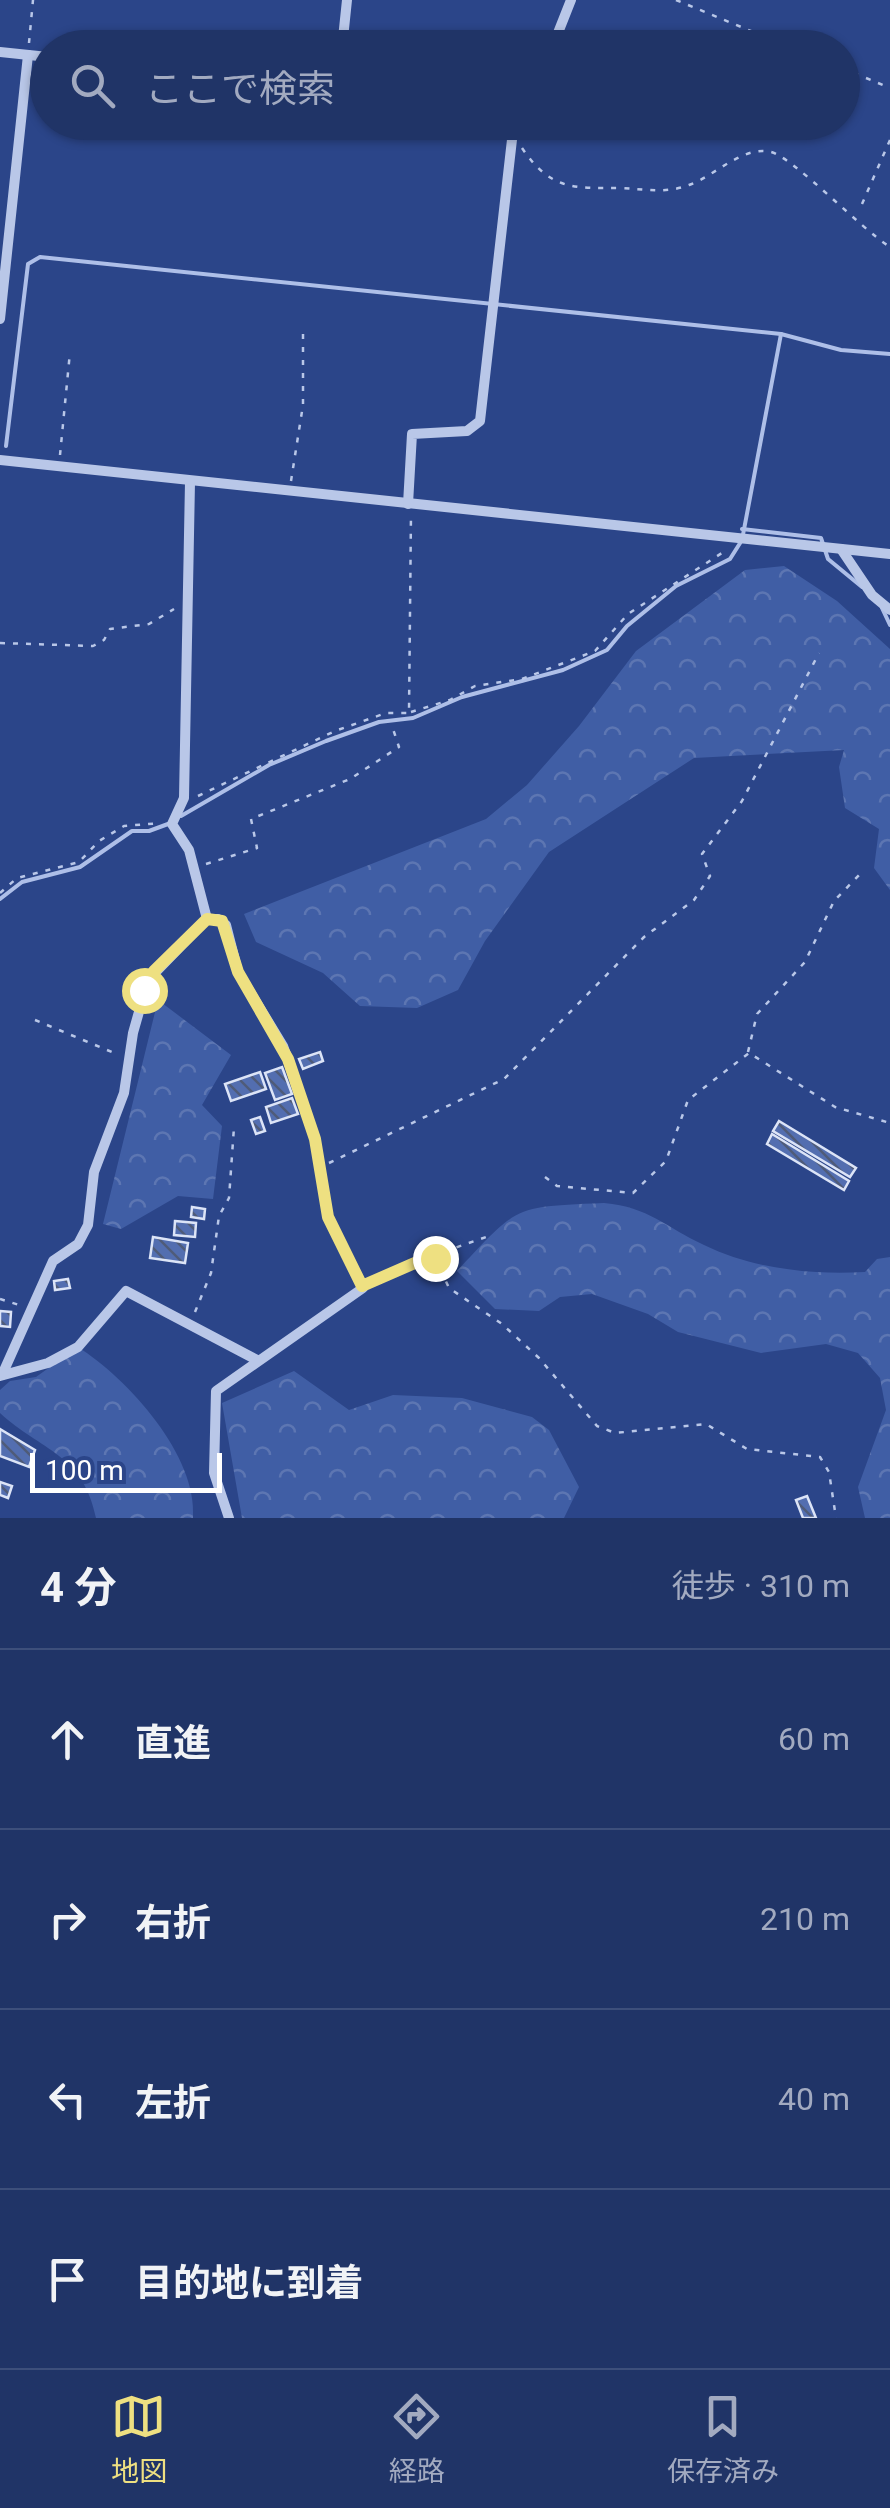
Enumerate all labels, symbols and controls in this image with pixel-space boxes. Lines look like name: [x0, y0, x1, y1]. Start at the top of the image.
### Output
search box: [30, 30, 860, 140]
icon: search: [65, 58, 120, 113]
text: ここで検索: [145, 67, 335, 111]
route start: [122, 968, 168, 1014]
route end: [413, 1236, 459, 1282]
scale bar: [30, 1448, 222, 1492]
text: 100 m: [45, 1454, 124, 1487]
text: 4 分: [40, 1563, 117, 1612]
text: 徒歩 · 310 m: [672, 1567, 850, 1605]
icon: ahead: [40, 1712, 95, 1767]
text: 60 m: [778, 1720, 850, 1758]
text: 直進: [135, 1721, 211, 1765]
icon: right: [40, 1892, 95, 1947]
text: 210 m: [760, 1900, 850, 1938]
text: 右折: [135, 1901, 211, 1945]
icon: left: [40, 2072, 95, 2127]
text: 40 m: [778, 2080, 850, 2118]
text: 左折: [135, 2081, 211, 2125]
icon: arrive: [40, 2252, 95, 2307]
text: 目的地に到着: [135, 2261, 363, 2305]
tab: 地図: [111, 2389, 167, 2489]
tab: 経路: [389, 2389, 445, 2489]
tab: 保存済み: [667, 2389, 779, 2489]

